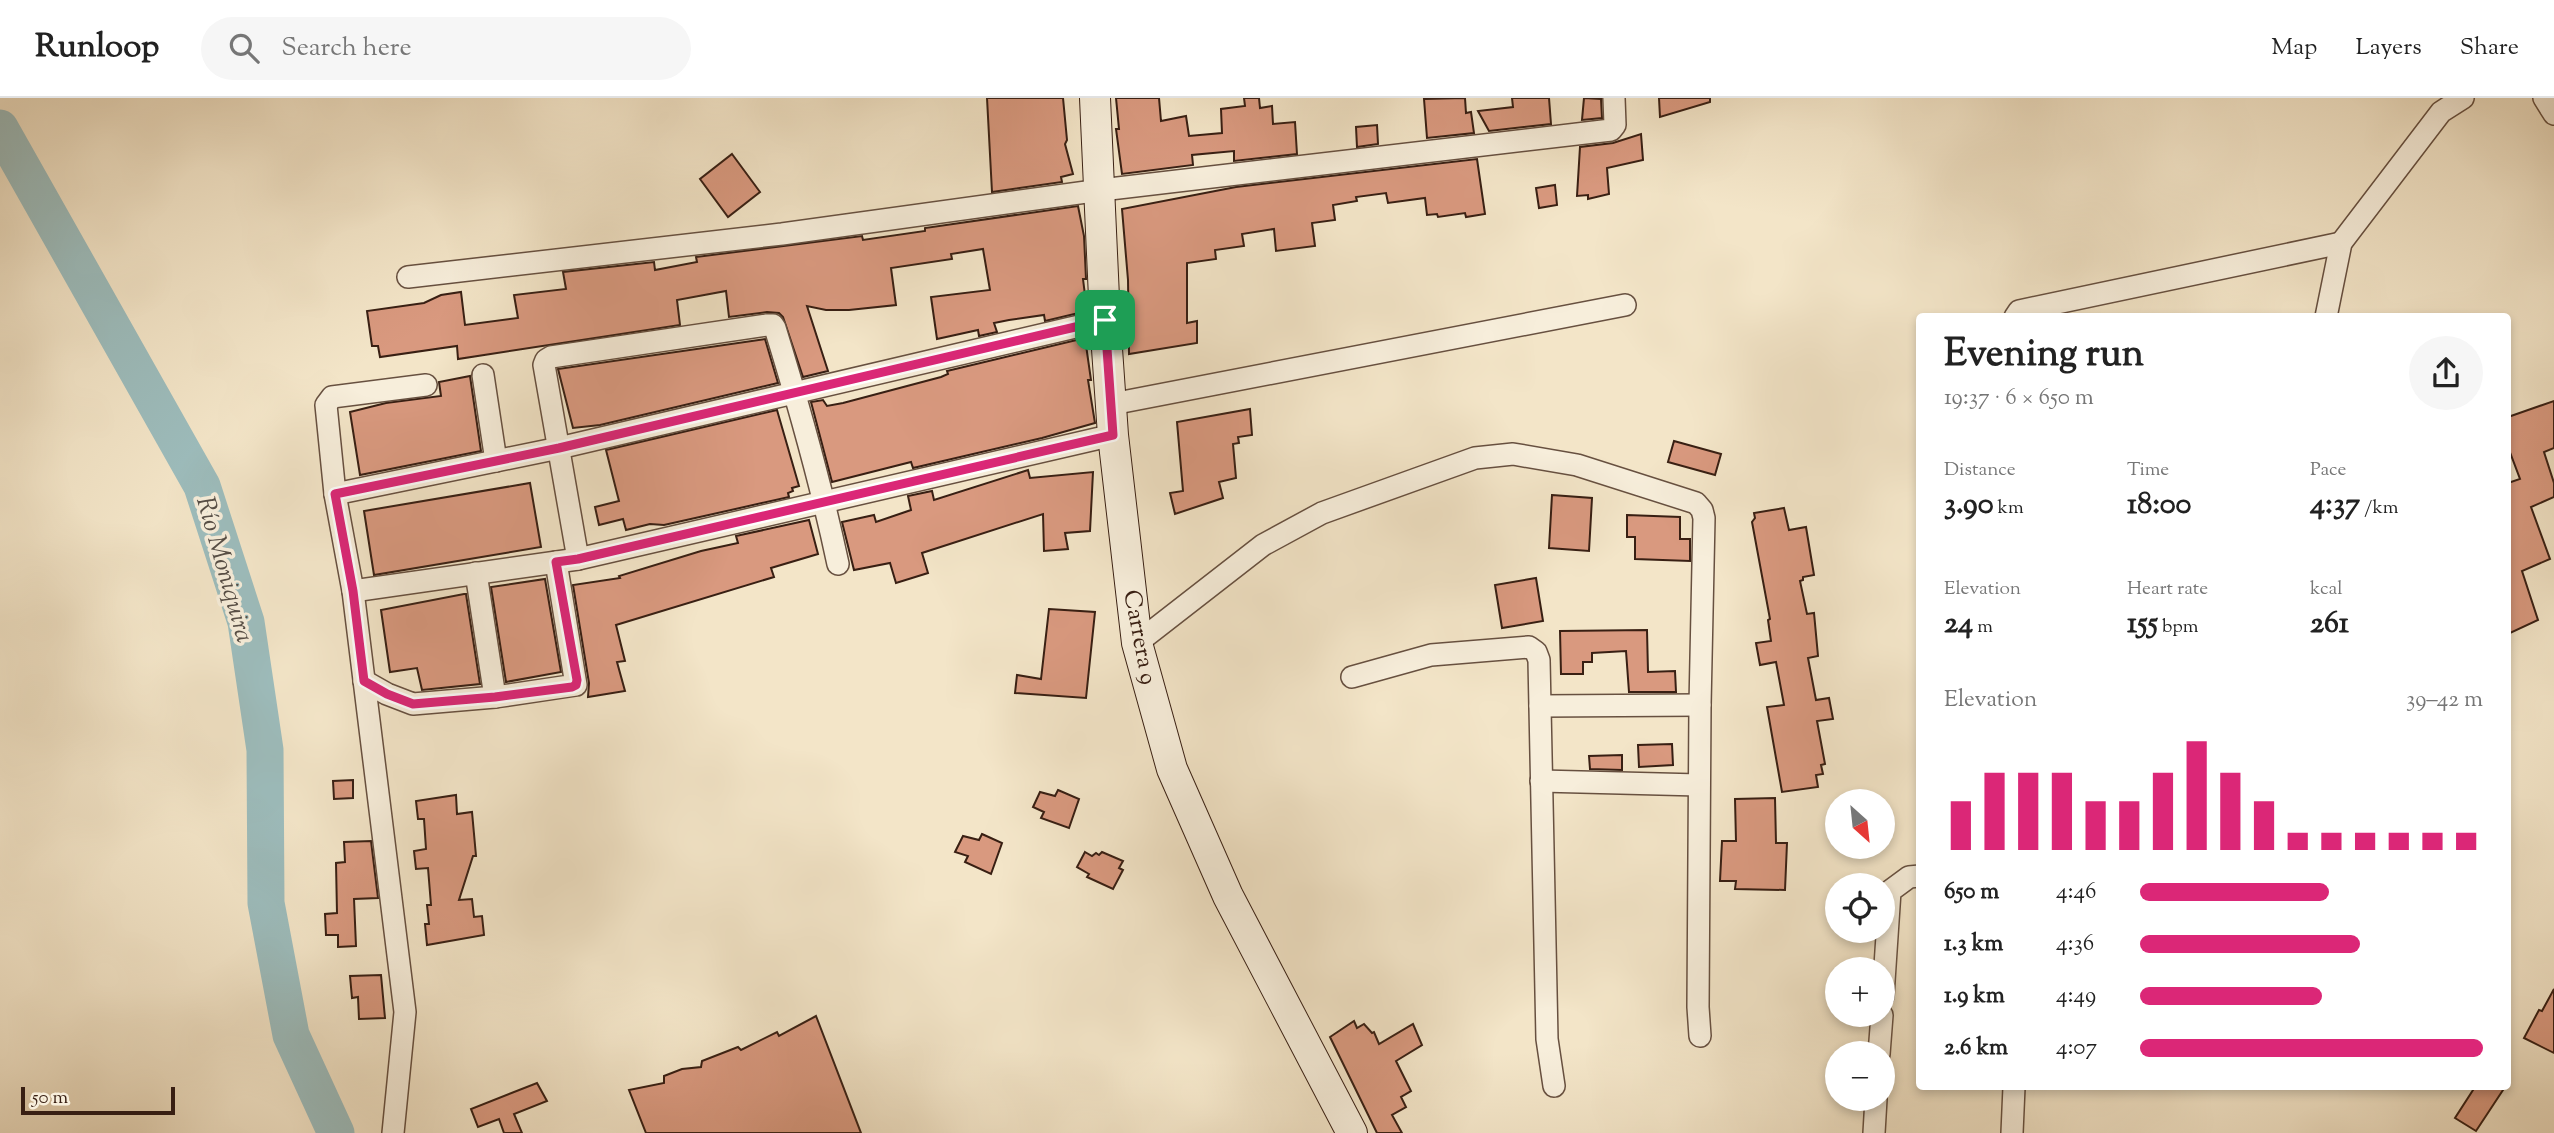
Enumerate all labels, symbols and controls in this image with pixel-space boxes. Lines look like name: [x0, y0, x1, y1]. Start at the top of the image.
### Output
search box: [201, 17, 691, 80]
text: Runloop: [35, 24, 159, 72]
icon: search: [225, 29, 263, 67]
text: Search here: [281, 30, 412, 67]
text: Map: [2271, 31, 2317, 65]
text: Layers: [2355, 31, 2422, 65]
text: Share: [2460, 31, 2519, 65]
pin: [1075, 290, 1135, 350]
icon: arrive: [1086, 301, 1124, 339]
text: Evening run: [1944, 329, 2144, 383]
button: share: [2409, 336, 2483, 410]
text: 19:37 · 6 × 650 m: [1944, 382, 2094, 415]
text: Distance: [1944, 457, 2016, 484]
text: Time: [2127, 457, 2169, 484]
text: Pace: [2310, 457, 2346, 484]
text: 3.90: [1944, 484, 1994, 527]
text: 18:00: [2127, 484, 2191, 527]
text: 4:37: [2310, 484, 2360, 527]
water label: Río Moniquira: [185, 492, 262, 647]
text: km: [1994, 495, 2024, 522]
text: /km: [2360, 495, 2398, 522]
text: Elevation: [1944, 576, 2021, 603]
text: Heart rate: [2127, 576, 2208, 603]
text: kcal: [2310, 576, 2343, 603]
street label: Carrera 9: [1113, 587, 1165, 688]
text: 24: [1944, 603, 1973, 646]
text: 155: [2127, 603, 2158, 646]
text: 261: [2310, 603, 2349, 646]
text: m: [1973, 614, 1993, 641]
text: bpm: [2158, 614, 2199, 641]
text: Elevation: [1944, 684, 2037, 717]
text: 39–42 m: [2406, 684, 2483, 717]
north arrow: [1825, 789, 1895, 859]
map controls: [1825, 789, 1895, 1111]
button: locate: [1825, 873, 1895, 943]
text: 650 m: [1944, 876, 1999, 909]
text: 4:46: [2056, 876, 2096, 909]
text: 1.3 km: [1944, 928, 2003, 961]
text: 4:36: [2056, 928, 2094, 961]
button: +: [1825, 957, 1895, 1027]
text: 1.9 km: [1944, 980, 2005, 1013]
text: 4:49: [2056, 980, 2096, 1013]
text: 2.6 km: [1944, 1032, 2008, 1065]
text: 4:07: [2056, 1032, 2097, 1065]
button: −: [1825, 1041, 1895, 1111]
scale bar: [21, 1084, 175, 1116]
text: 50 m: [32, 1085, 68, 1112]

